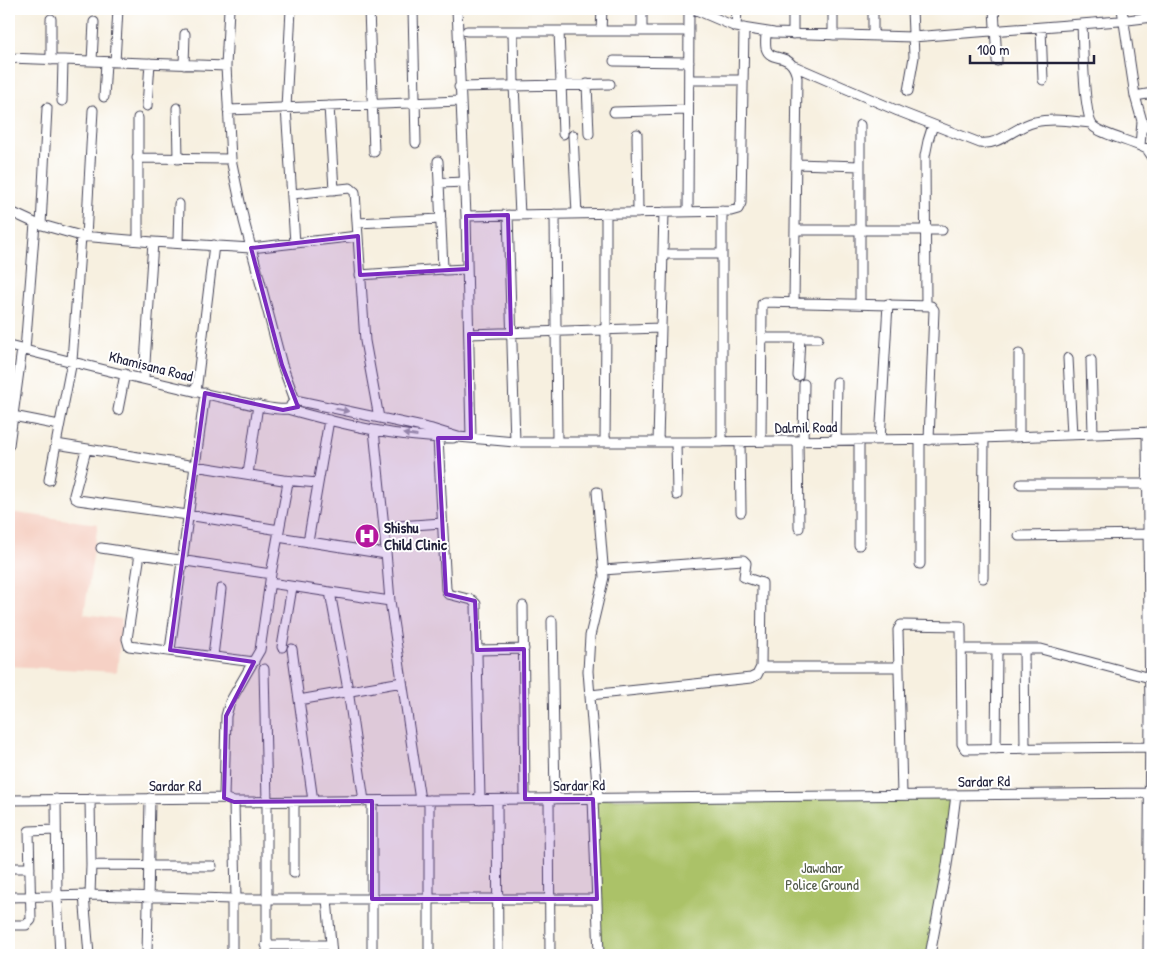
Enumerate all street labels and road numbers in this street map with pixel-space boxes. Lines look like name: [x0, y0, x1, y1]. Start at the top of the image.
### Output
street label: Khamisana Road: [107, 345, 195, 387]
street label: Dalmil Road: [775, 416, 838, 438]
street label: Sardar Rd: [958, 770, 1010, 792]
street label: Sardar Rd: [553, 774, 605, 796]
street label: Sardar Rd: [149, 775, 201, 796]

